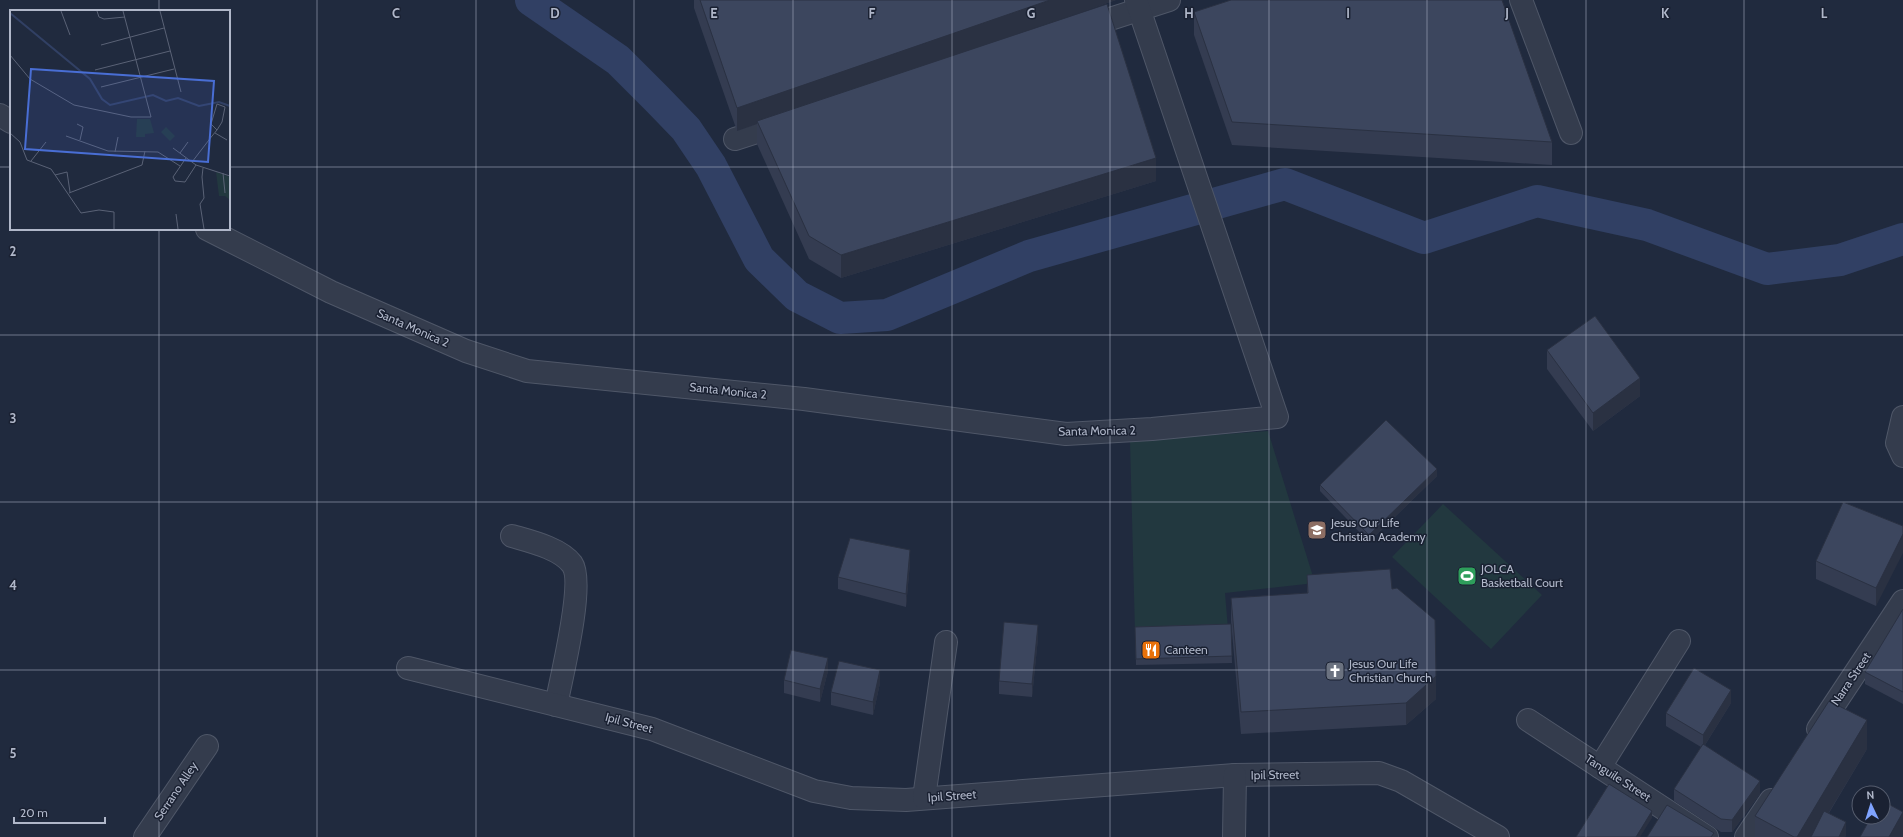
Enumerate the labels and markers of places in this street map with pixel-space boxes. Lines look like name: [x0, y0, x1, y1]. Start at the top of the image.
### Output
place label: Jesus Our Life Christian Academy: [1330, 515, 1426, 544]
school or university icon: Jesus Our Life Christian Academy: [1306, 519, 1328, 541]
place label: JOLCA Basketball Court: [1480, 561, 1563, 590]
sports icon: JOLCA Basketball Court: [1456, 565, 1478, 587]
restaurant icon: Canteen: [1140, 639, 1162, 661]
place label: Canteen: [1165, 642, 1208, 657]
place label: Jesus Our Life Christian Church: [1348, 656, 1432, 685]
church icon: Jesus Our Life Christian Church: [1324, 660, 1346, 682]

